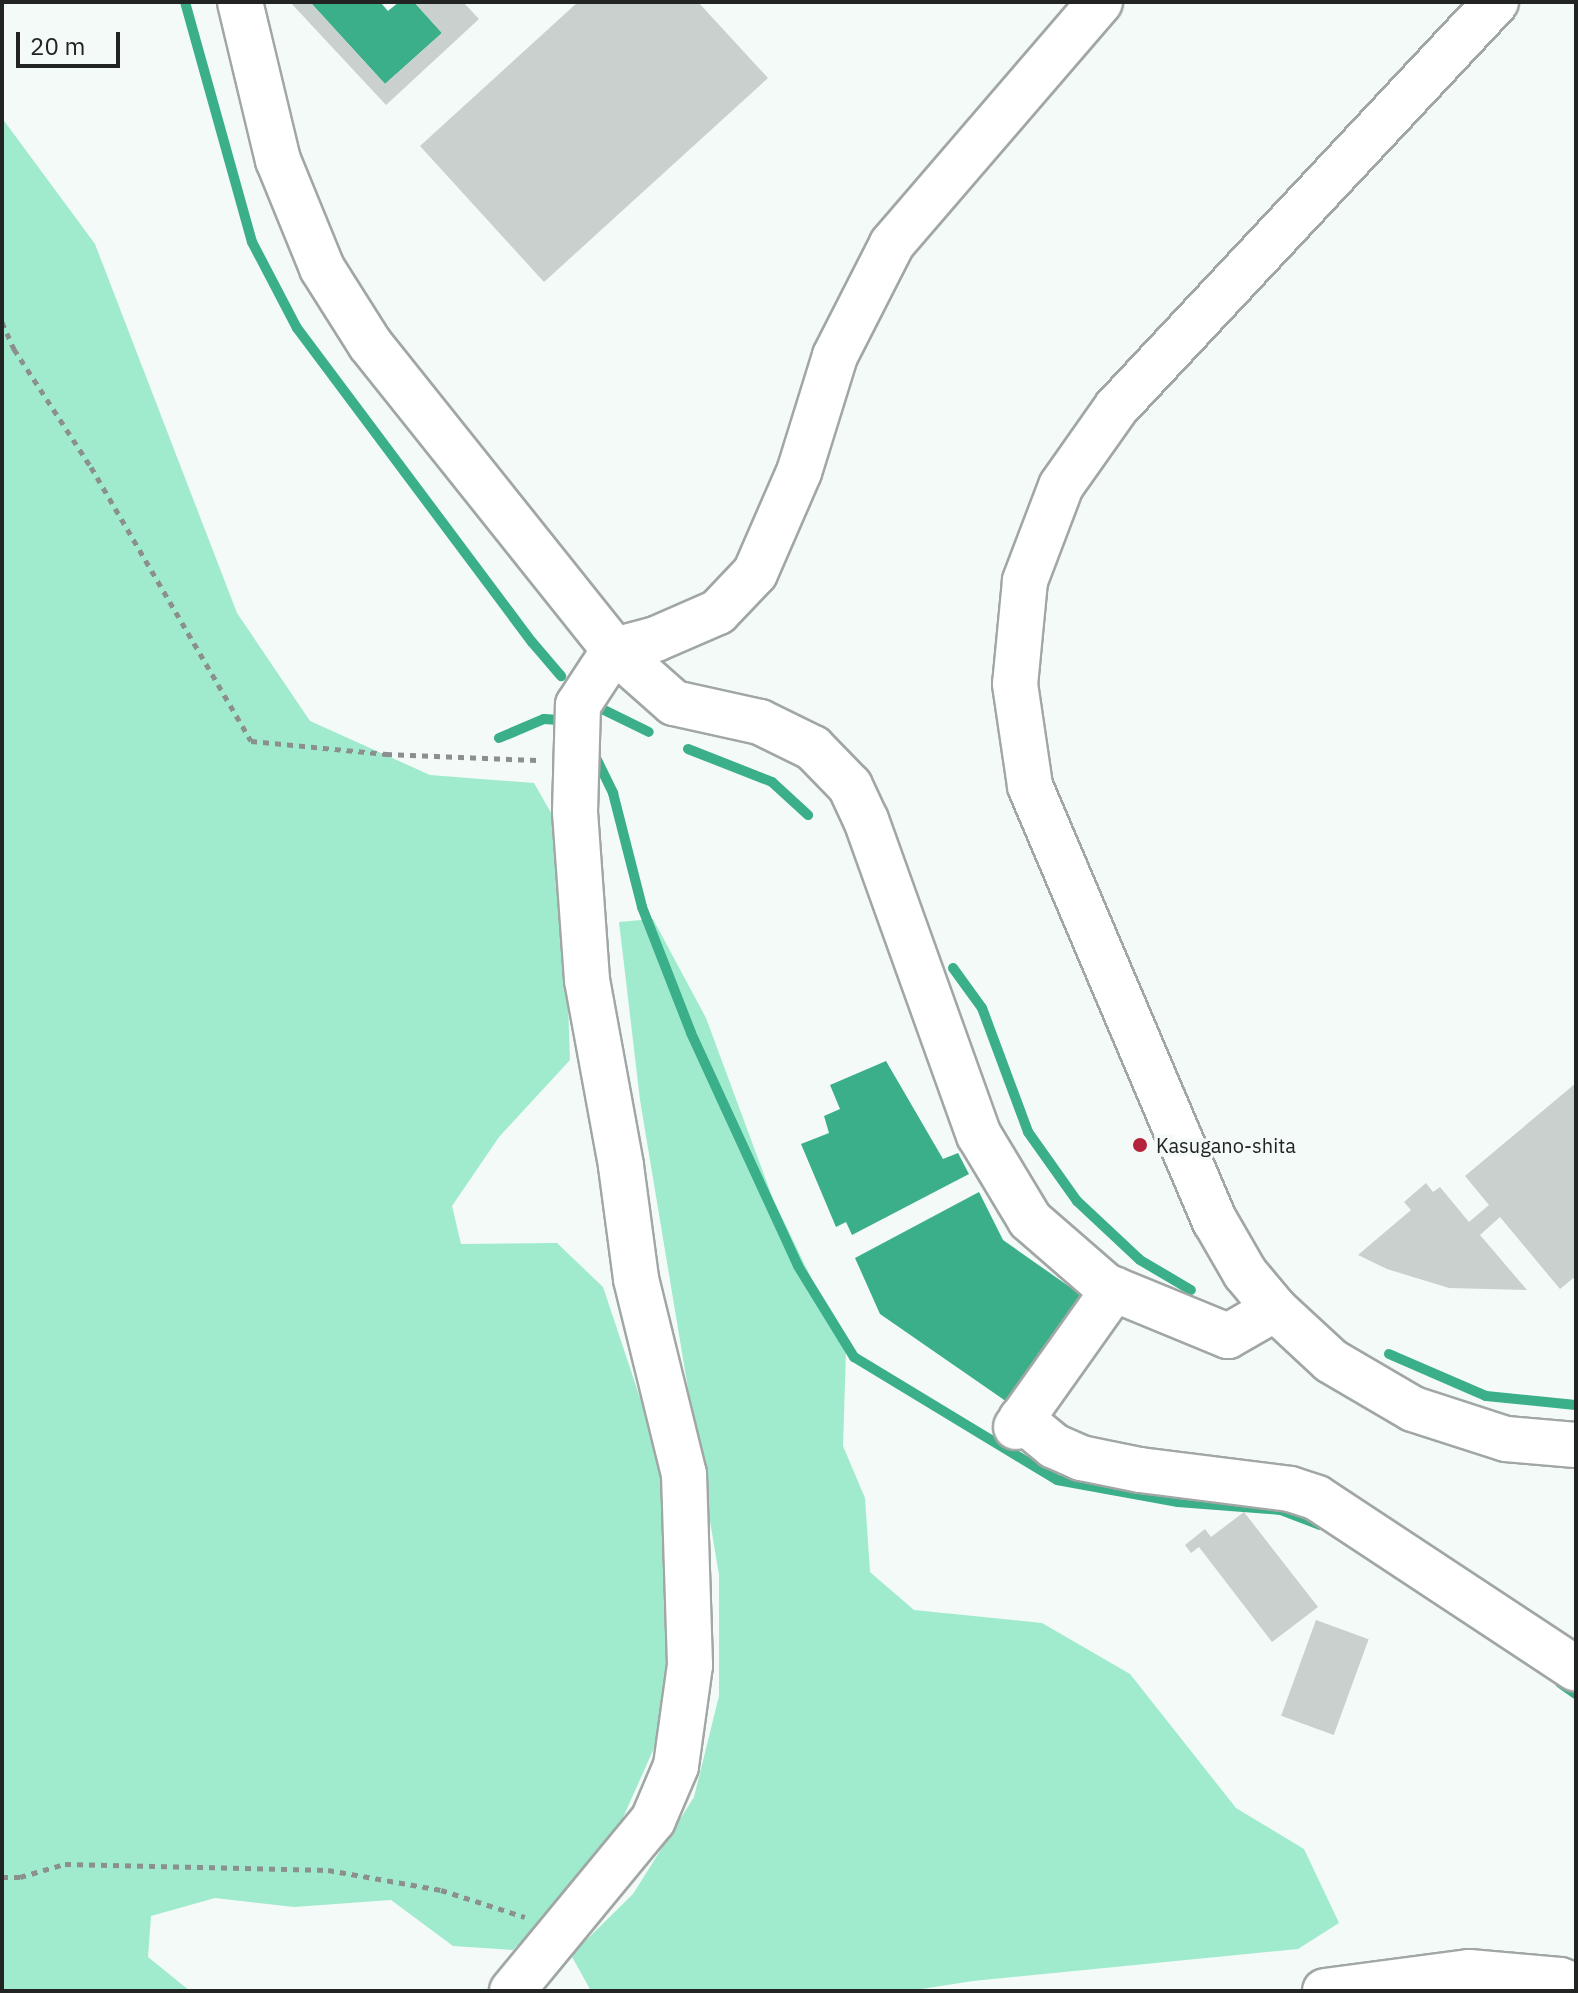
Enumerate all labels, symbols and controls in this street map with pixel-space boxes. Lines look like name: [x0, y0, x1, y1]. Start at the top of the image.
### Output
scale bar: [20, 16, 124, 66]
text: 20 m: [30, 30, 85, 62]
place label: Kasugano-shita: [1156, 1133, 1296, 1157]
marker: Kasugano-shita: [1131, 1136, 1149, 1154]

